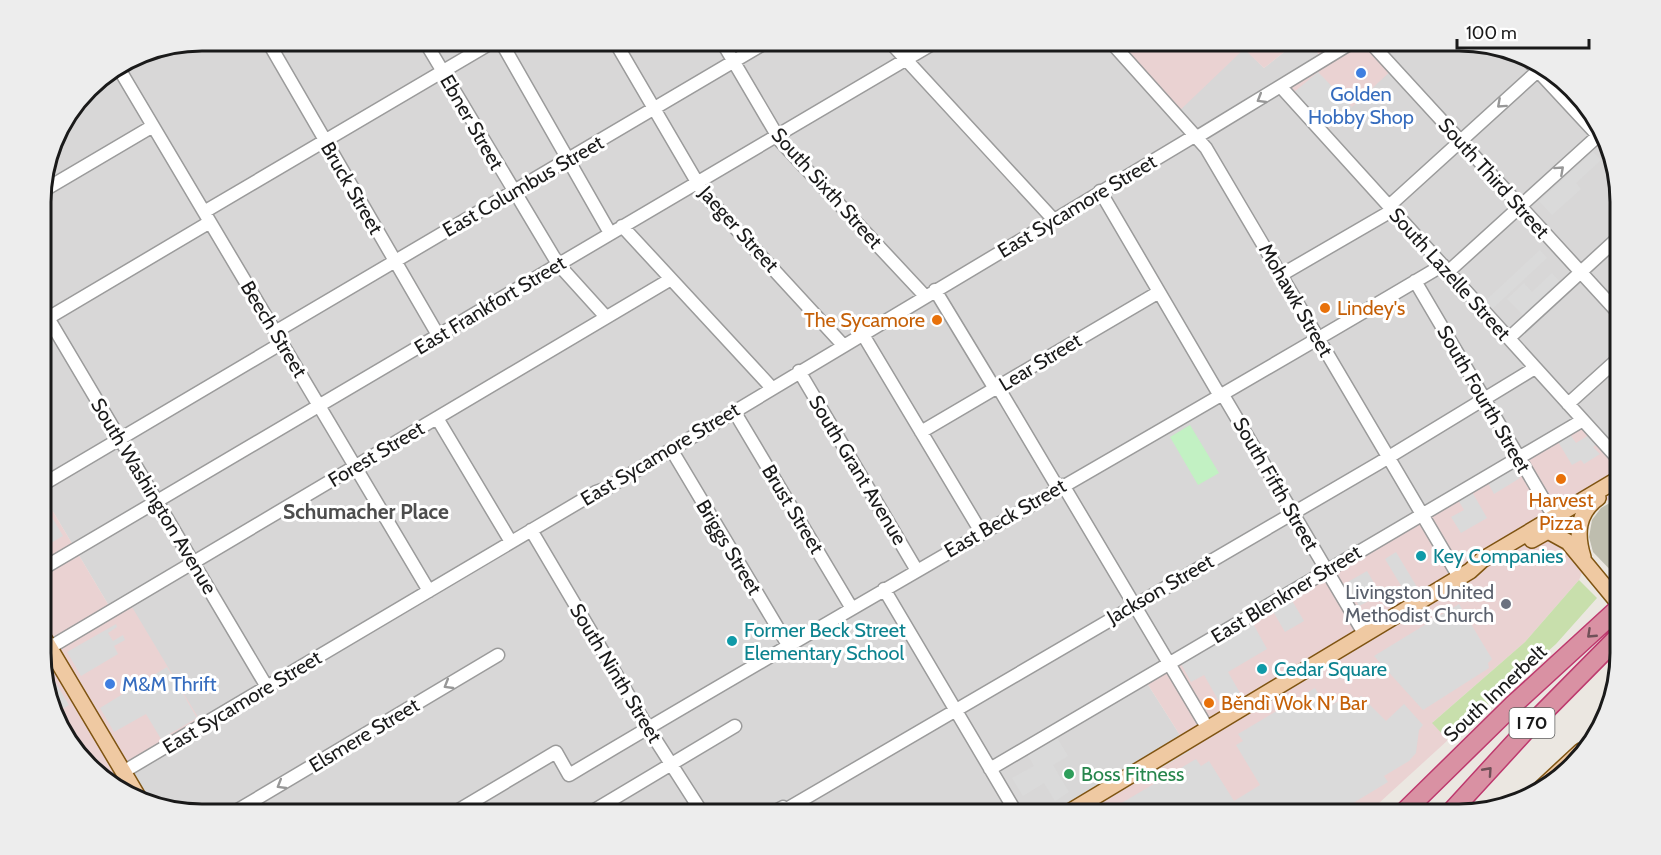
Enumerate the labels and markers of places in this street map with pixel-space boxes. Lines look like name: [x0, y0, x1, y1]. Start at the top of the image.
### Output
marker: Golden Hobby Shop: [1354, 66, 1368, 80]
place label: Golden Hobby Shop: [1308, 82, 1414, 129]
place label: Lindey's: [1337, 296, 1405, 320]
marker: Lindey's: [1318, 301, 1332, 315]
place label: The Sycamore: [804, 308, 925, 332]
marker: The Sycamore: [930, 313, 944, 327]
marker: Harvest Pizza: [1554, 472, 1568, 486]
place label: Harvest Pizza: [1529, 488, 1594, 535]
place label: Key Companies: [1433, 544, 1564, 568]
marker: Key Companies: [1414, 549, 1428, 563]
place label: Livingston United Methodist Church: [1345, 580, 1494, 627]
marker: Livingston United Methodist Church: [1499, 597, 1513, 611]
place label: Former Beck Street Elementary School: [744, 618, 906, 665]
marker: Former Beck Street Elementary School: [725, 634, 739, 648]
place label: Cedar Square: [1274, 657, 1387, 681]
marker: Cedar Square: [1255, 662, 1269, 676]
place label: M&M Thrift: [122, 672, 217, 696]
marker: M&M Thrift: [103, 677, 117, 691]
place label: Běndì Wok N’ Bar: [1221, 691, 1368, 715]
marker: Běndì Wok N’ Bar: [1202, 696, 1216, 710]
place label: Boss Fitness: [1081, 762, 1184, 786]
marker: Boss Fitness: [1062, 767, 1076, 781]

